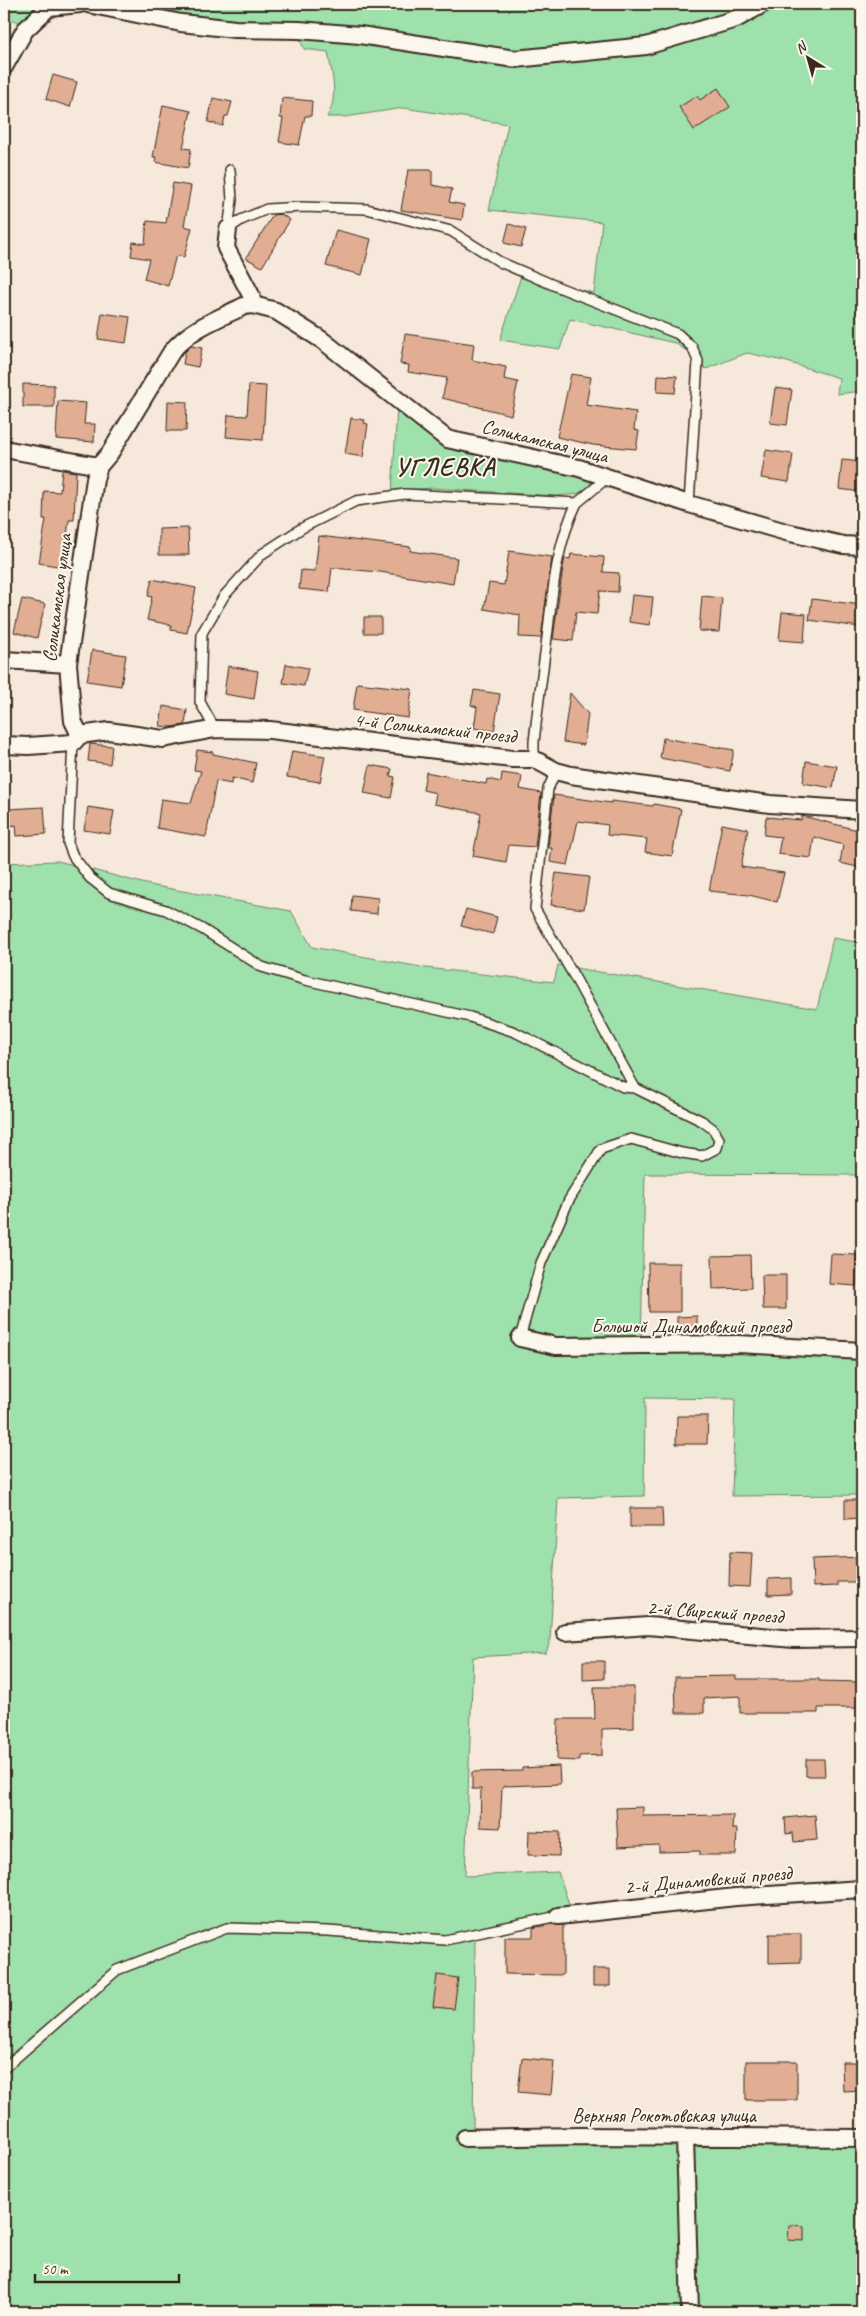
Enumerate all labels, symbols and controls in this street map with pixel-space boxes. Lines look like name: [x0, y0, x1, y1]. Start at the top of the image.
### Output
north arrow: [784, 32, 834, 82]
text: N: [792, 37, 811, 57]
street label: Соликамская улица: [479, 413, 613, 469]
district label: УГЛЕВКА: [395, 451, 497, 483]
street label: Соликамская улица: [37, 531, 78, 664]
street label: 4-й Соликамский проезд: [353, 707, 519, 749]
street label: Большой Динамовский проезд: [591, 1314, 793, 1339]
street label: 2-й Свирский проезд: [646, 1595, 786, 1629]
street label: 2-й Динамовский проезд: [623, 1860, 795, 1900]
street label: Верхняя Рокотовская улица: [572, 2103, 758, 2128]
scale bar: [35, 2251, 179, 2283]
text: 50 m: [42, 2260, 69, 2279]

